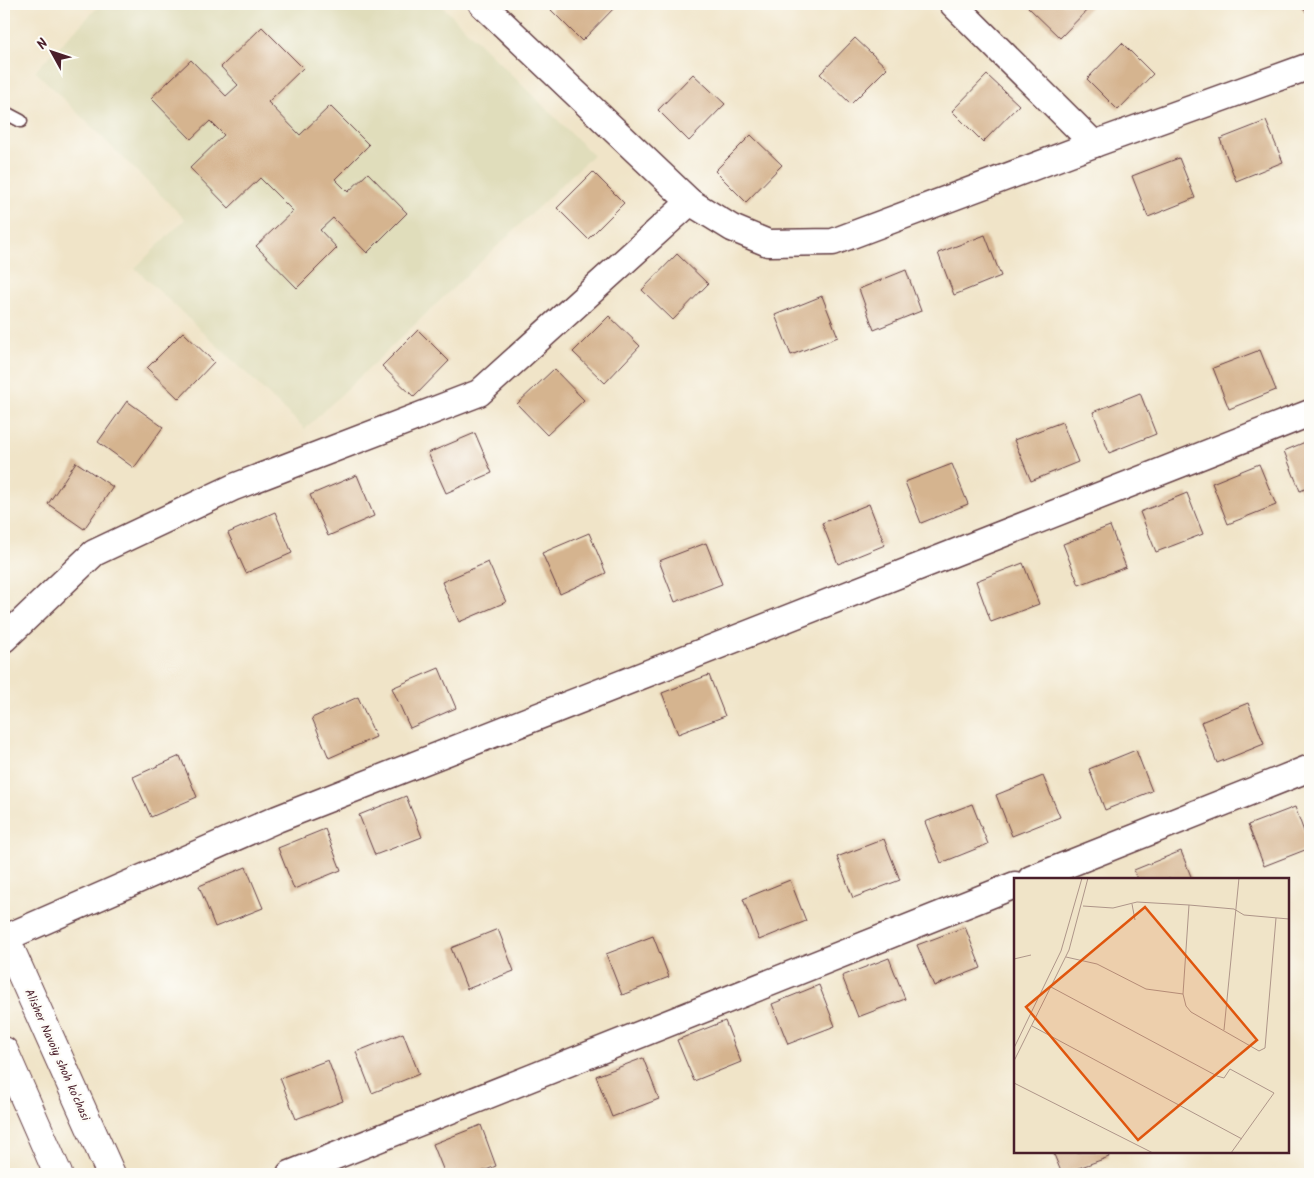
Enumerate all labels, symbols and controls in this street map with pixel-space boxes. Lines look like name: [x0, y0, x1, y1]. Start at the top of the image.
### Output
north arrow: [28, 28, 78, 78]
text: N: [32, 34, 54, 55]
inset map: [1014, 878, 1289, 1153]
street label: Alisher Navoiy shoh ko'chasi: [19, 986, 95, 1125]

